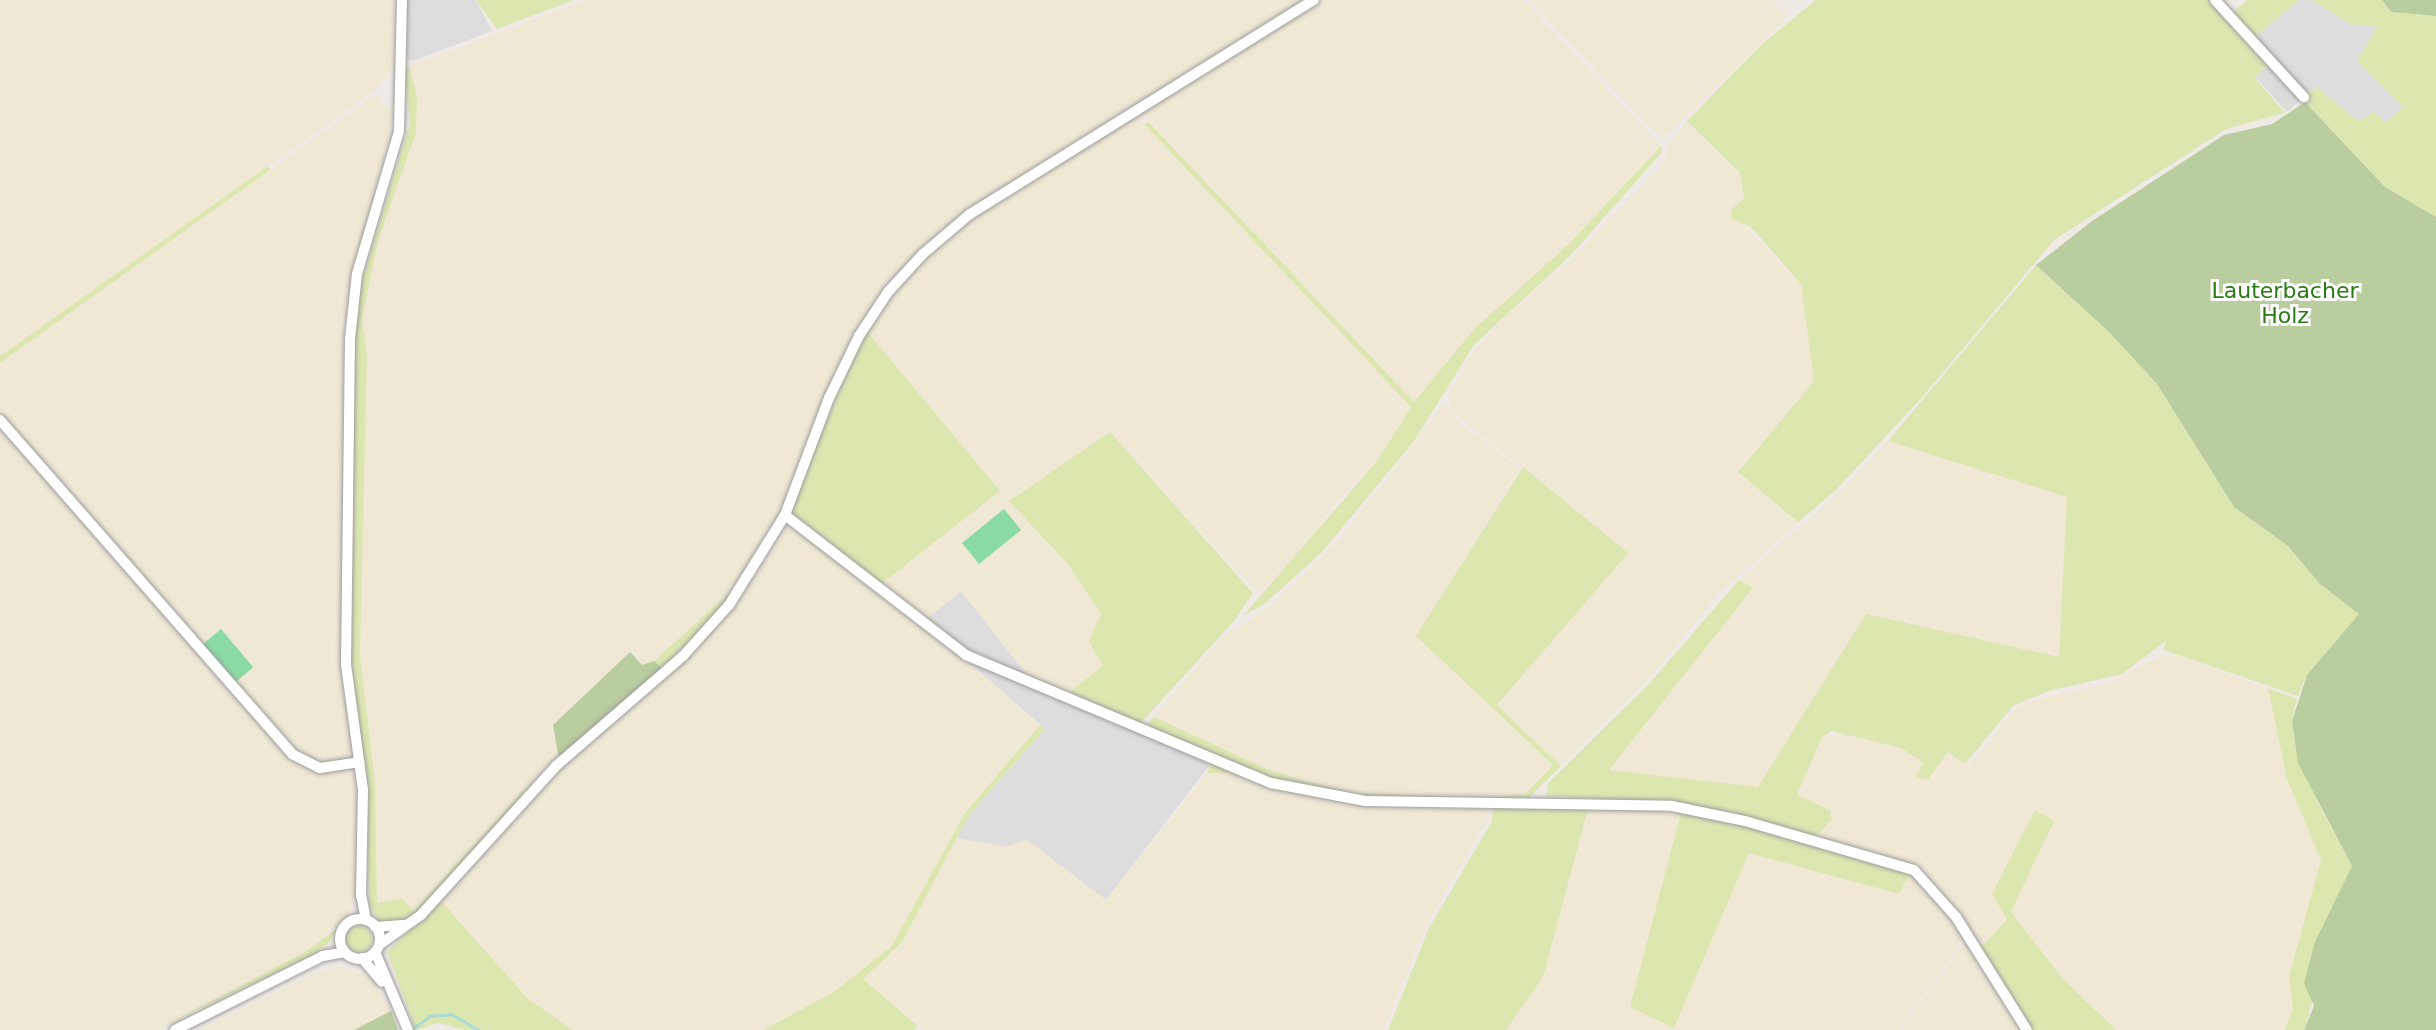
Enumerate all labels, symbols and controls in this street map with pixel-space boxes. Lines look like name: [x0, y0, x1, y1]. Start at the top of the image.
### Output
park label: Lauterbacher Holz: [2212, 277, 2358, 328]

